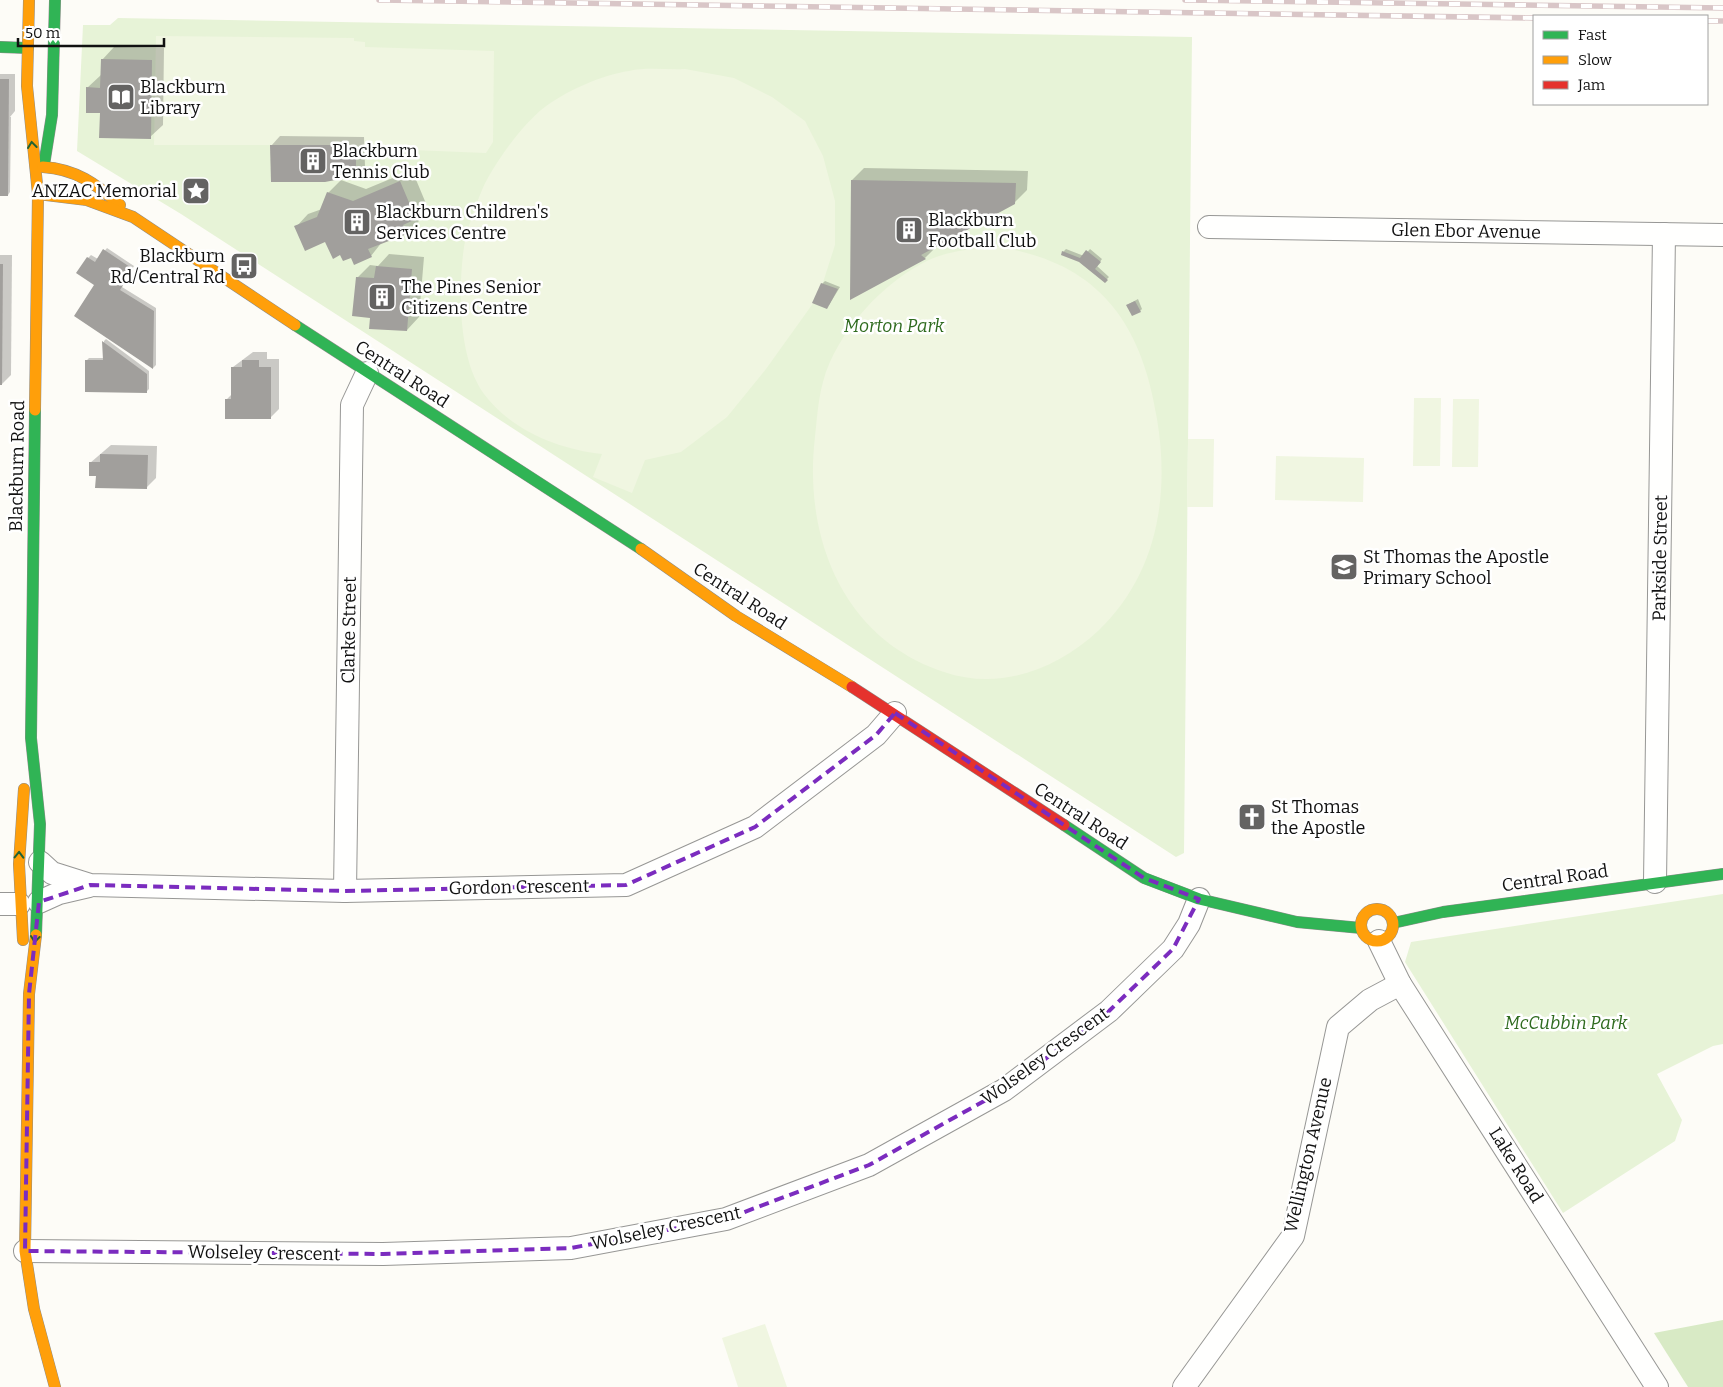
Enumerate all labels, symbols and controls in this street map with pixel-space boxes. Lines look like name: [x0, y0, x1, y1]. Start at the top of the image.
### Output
scale bar: [18, 15, 164, 47]
legend: [1533, 15, 1708, 105]
text: 50 m: [25, 24, 61, 42]
text: Fast: [1578, 26, 1607, 44]
text: Slow: [1578, 51, 1613, 69]
place label: Blackburn Library: [140, 76, 226, 119]
text: Jam: [1577, 76, 1606, 94]
library icon: Blackburn Library: [106, 82, 136, 112]
place label: Blackburn Tennis Club: [332, 140, 430, 183]
one-way arrow: [27, 141, 38, 149]
building icon: Blackburn Tennis Club: [298, 146, 328, 176]
place icon: ANZAC Memorial: [181, 176, 211, 206]
place label: ANZAC Memorial: [32, 180, 177, 202]
place label: Blackburn Children's Services Centre: [376, 201, 549, 244]
building icon: Blackburn Children's Services Centre: [342, 207, 372, 237]
place label: Blackburn Football Club: [928, 209, 1036, 252]
building icon: Blackburn Football Club: [894, 215, 924, 245]
street label: Glen Ebor Avenue: [1391, 219, 1541, 243]
place label: Blackburn Rd/Central Rd: [110, 245, 226, 288]
bus stop icon: Blackburn Rd/Central Rd: [229, 251, 259, 281]
place label: The Pines Senior Citizens Centre: [401, 276, 541, 319]
building icon: The Pines Senior Citizens Centre: [367, 282, 397, 312]
park label: Morton Park: [844, 315, 945, 337]
street label: Central Road: [351, 336, 453, 413]
street label: Blackburn Road: [5, 400, 29, 532]
street label: Parkside Street: [1648, 494, 1672, 621]
place label: St Thomas the Apostle Primary School: [1363, 546, 1549, 589]
school or university icon: St Thomas the Apostle Primary School: [1329, 552, 1359, 582]
street label: Central Road: [689, 558, 791, 635]
street label: Clarke Street: [337, 576, 361, 684]
street label: Central Road: [1030, 778, 1132, 855]
place label: St Thomas the Apostle: [1271, 796, 1365, 839]
church icon: St Thomas the Apostle: [1237, 802, 1267, 832]
one-way arrow: [14, 851, 24, 859]
street label: Central Road: [1500, 860, 1610, 896]
street label: Gordon Crescent: [448, 875, 590, 899]
one-way arrow: [30, 935, 41, 943]
street label: Wolseley Crescent: [977, 1002, 1114, 1110]
park label: McCubbin Park: [1504, 1012, 1628, 1034]
street label: Wellington Avenue: [1279, 1075, 1337, 1235]
street label: Lake Road: [1484, 1123, 1548, 1207]
street label: Wolseley Crescent: [589, 1201, 743, 1255]
street label: Wolseley Crescent: [188, 1241, 341, 1265]

